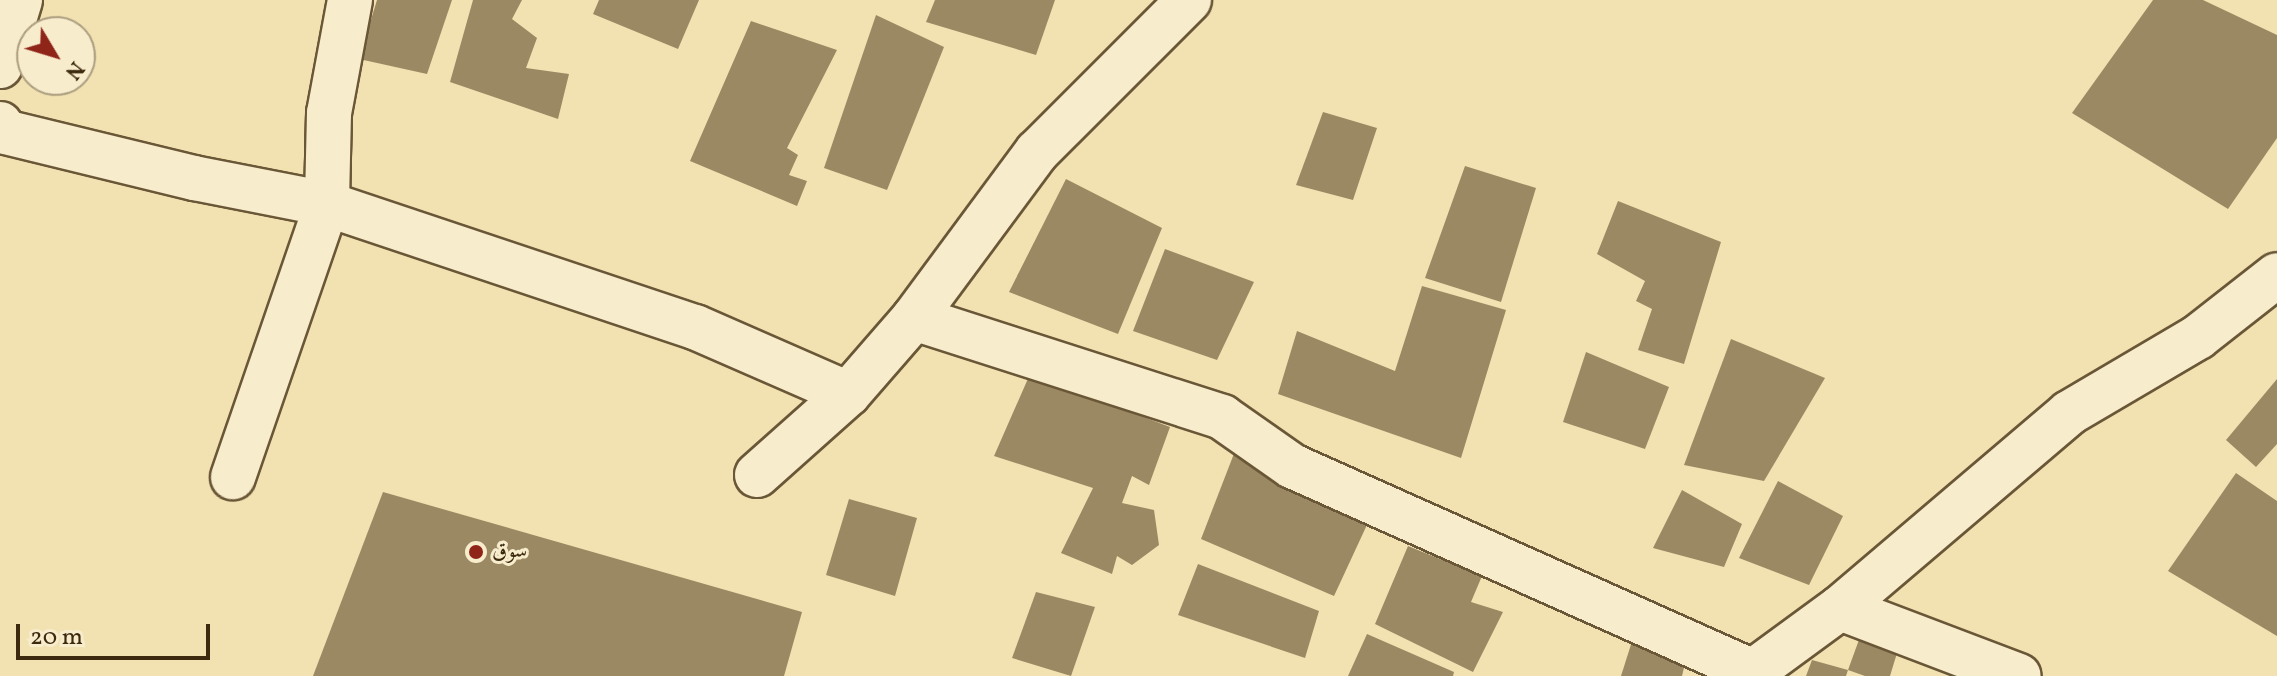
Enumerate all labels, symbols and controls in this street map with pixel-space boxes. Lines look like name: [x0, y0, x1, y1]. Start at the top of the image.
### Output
north arrow: [16, 16, 96, 96]
text: N: [57, 54, 91, 86]
place label: سوق: [492, 539, 527, 565]
marker: سوق: [467, 543, 485, 561]
scale bar: [20, 608, 214, 658]
text: 20 m: [30, 621, 83, 655]

